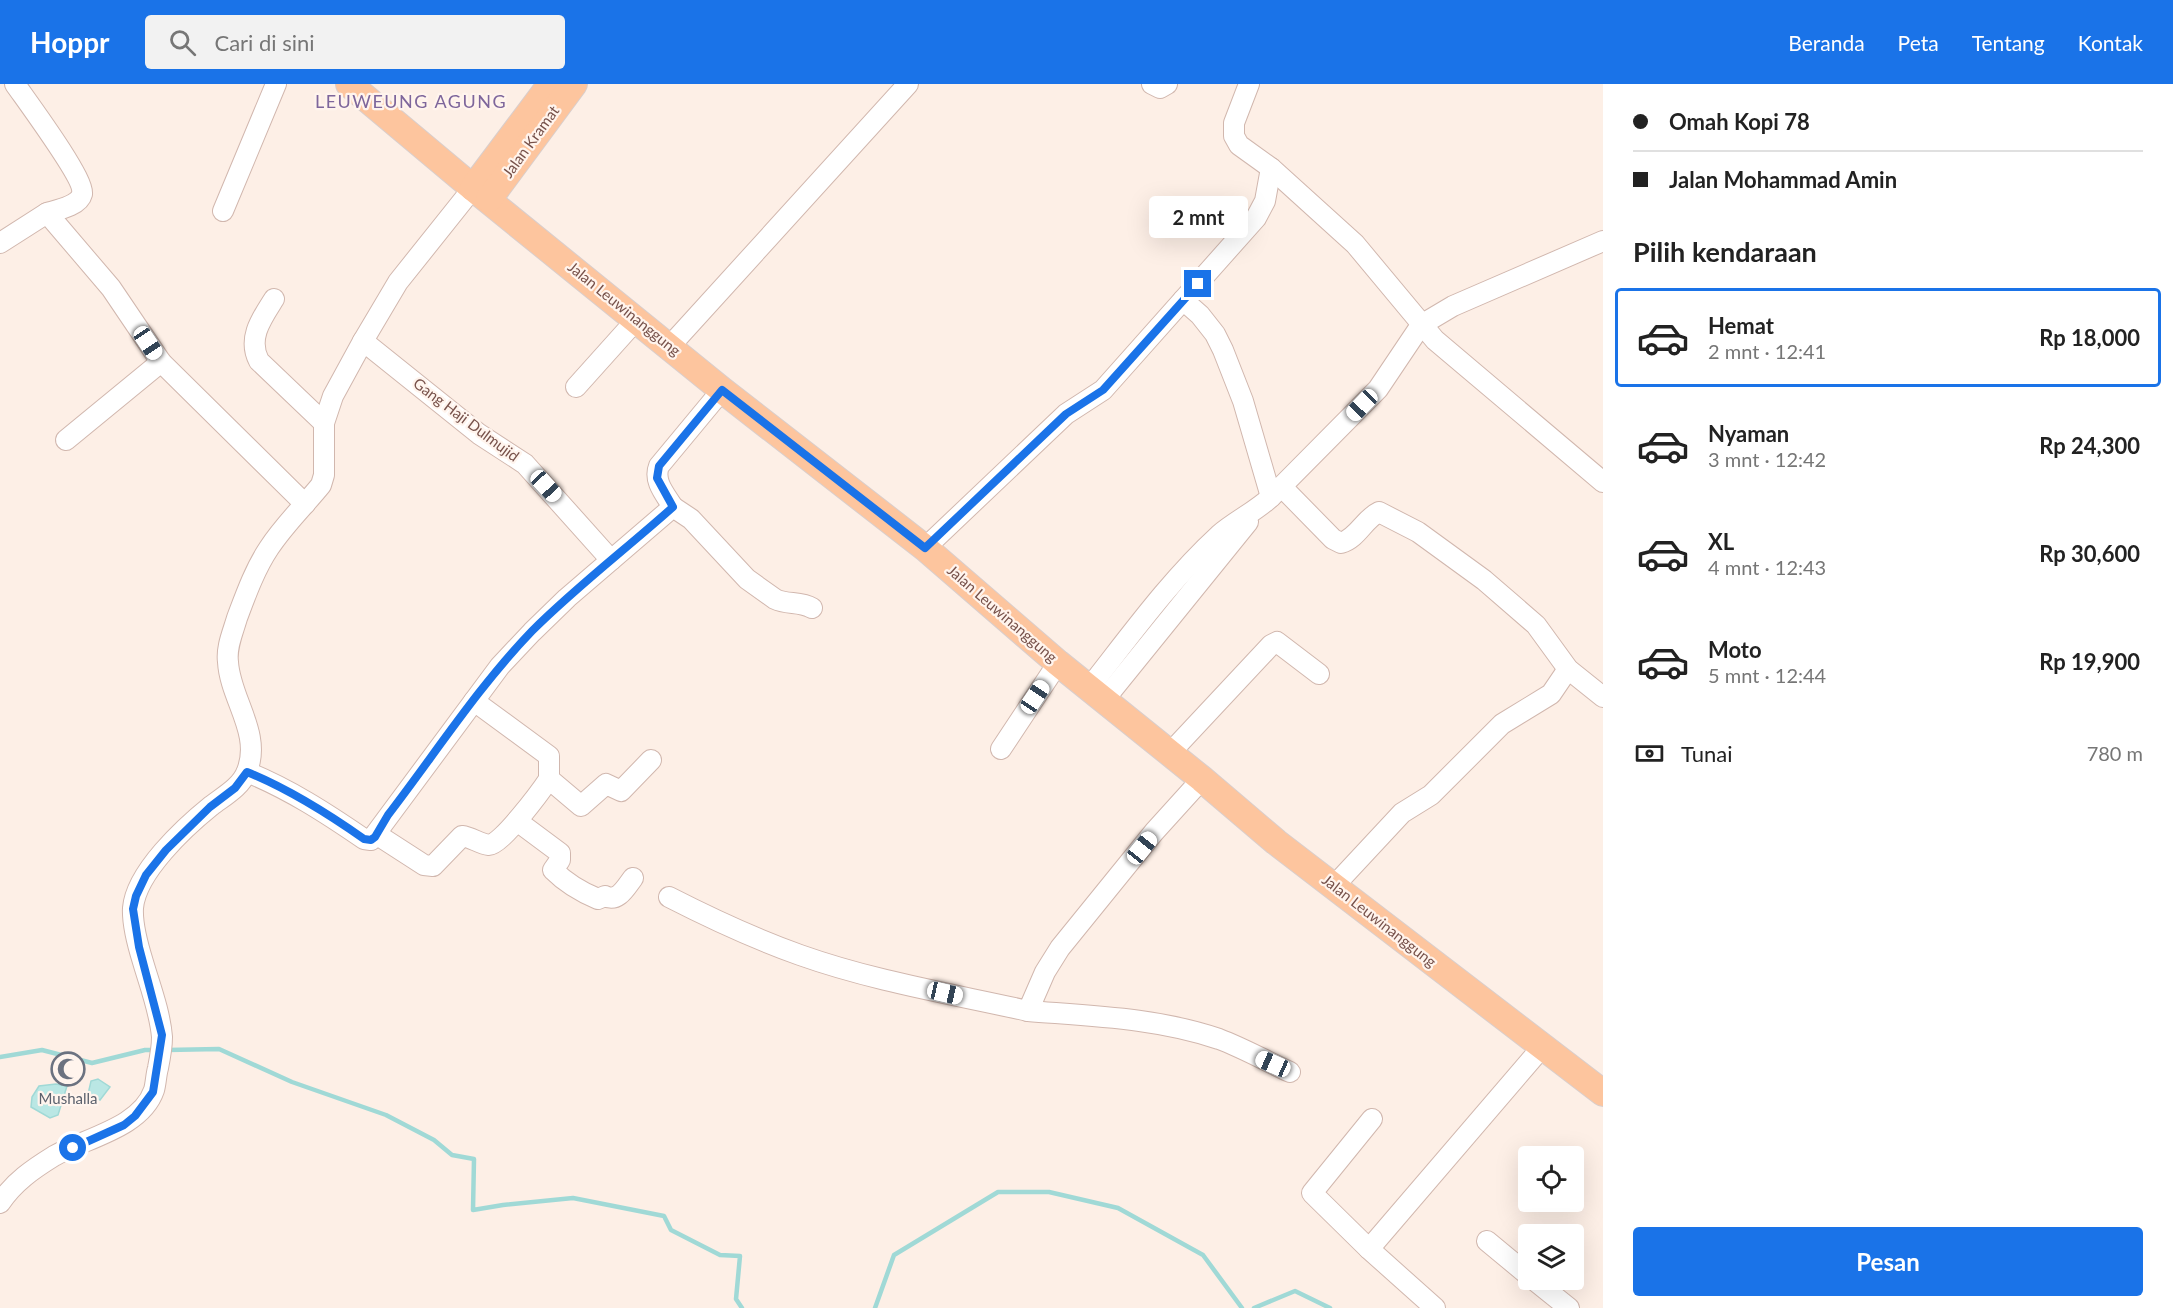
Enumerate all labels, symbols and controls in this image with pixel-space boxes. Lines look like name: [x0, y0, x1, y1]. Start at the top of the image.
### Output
search box: [145, 15, 565, 69]
text: Hoppr: [30, 25, 109, 59]
icon: search: [166, 26, 199, 59]
text: Cari di sini: [214, 29, 315, 56]
text: Beranda: [1788, 30, 1865, 55]
text: Peta: [1898, 30, 1939, 55]
text: Tentang: [1972, 30, 2045, 55]
text: Kontak: [2078, 30, 2143, 55]
district label: LEUWEUNG AGUNG: [315, 90, 507, 112]
street label: Jalan Kramat: [498, 101, 563, 181]
text: Omah Kopi 78: [1669, 108, 1810, 135]
text: Jalan Mohammad Amin: [1669, 166, 1897, 193]
callout: 2 mnt: [1148, 197, 1248, 239]
text: 2 mnt: [1173, 205, 1224, 229]
text: Pilih kendaraan: [1633, 235, 1817, 268]
street label: Jalan Leuwinanggung: [565, 257, 685, 359]
route end: [1184, 270, 1211, 297]
icon: car: [1636, 311, 1690, 365]
text: Hemat: [1708, 312, 1774, 339]
car: [130, 323, 166, 363]
text: Rp 18,000: [2039, 324, 2140, 351]
text: 2 mnt · 12:41: [1708, 339, 1826, 363]
street label: Gang Haji Dulmujid: [410, 374, 523, 465]
car: [1343, 386, 1381, 424]
icon: car: [1636, 419, 1690, 473]
text: Nyaman: [1708, 420, 1789, 447]
text: Rp 24,300: [2039, 432, 2140, 459]
text: 3 mnt · 12:42: [1708, 447, 1826, 471]
car: [527, 467, 565, 505]
icon: car: [1636, 527, 1690, 581]
text: XL: [1708, 528, 1734, 555]
text: Rp 30,600: [2039, 540, 2140, 567]
text: 4 mnt · 12:43: [1708, 555, 1826, 579]
street label: Jalan Leuwinanggung: [944, 561, 1061, 666]
icon: car: [1636, 635, 1690, 689]
text: Moto: [1708, 636, 1762, 663]
text: Rp 19,900: [2039, 648, 2140, 675]
text: 5 mnt · 12:44: [1708, 663, 1826, 687]
car: [1017, 677, 1053, 717]
icon: cash: [1633, 737, 1666, 770]
text: Tunai: [1681, 740, 1732, 767]
text: 780 m: [2087, 741, 2143, 765]
car: [1124, 828, 1160, 868]
street label: Jalan Leuwinanggung: [1319, 870, 1440, 970]
car: [925, 980, 965, 1006]
car: [1253, 1048, 1293, 1080]
mosque icon: Mushalla: [50, 1051, 86, 1087]
place label: Mushalla: [38, 1089, 98, 1107]
route start: [59, 1134, 86, 1161]
map controls: [1518, 1146, 1584, 1290]
button: locate: [1518, 1146, 1584, 1212]
button: layers: [1518, 1224, 1584, 1290]
button: Pesan: [1633, 1227, 2143, 1296]

